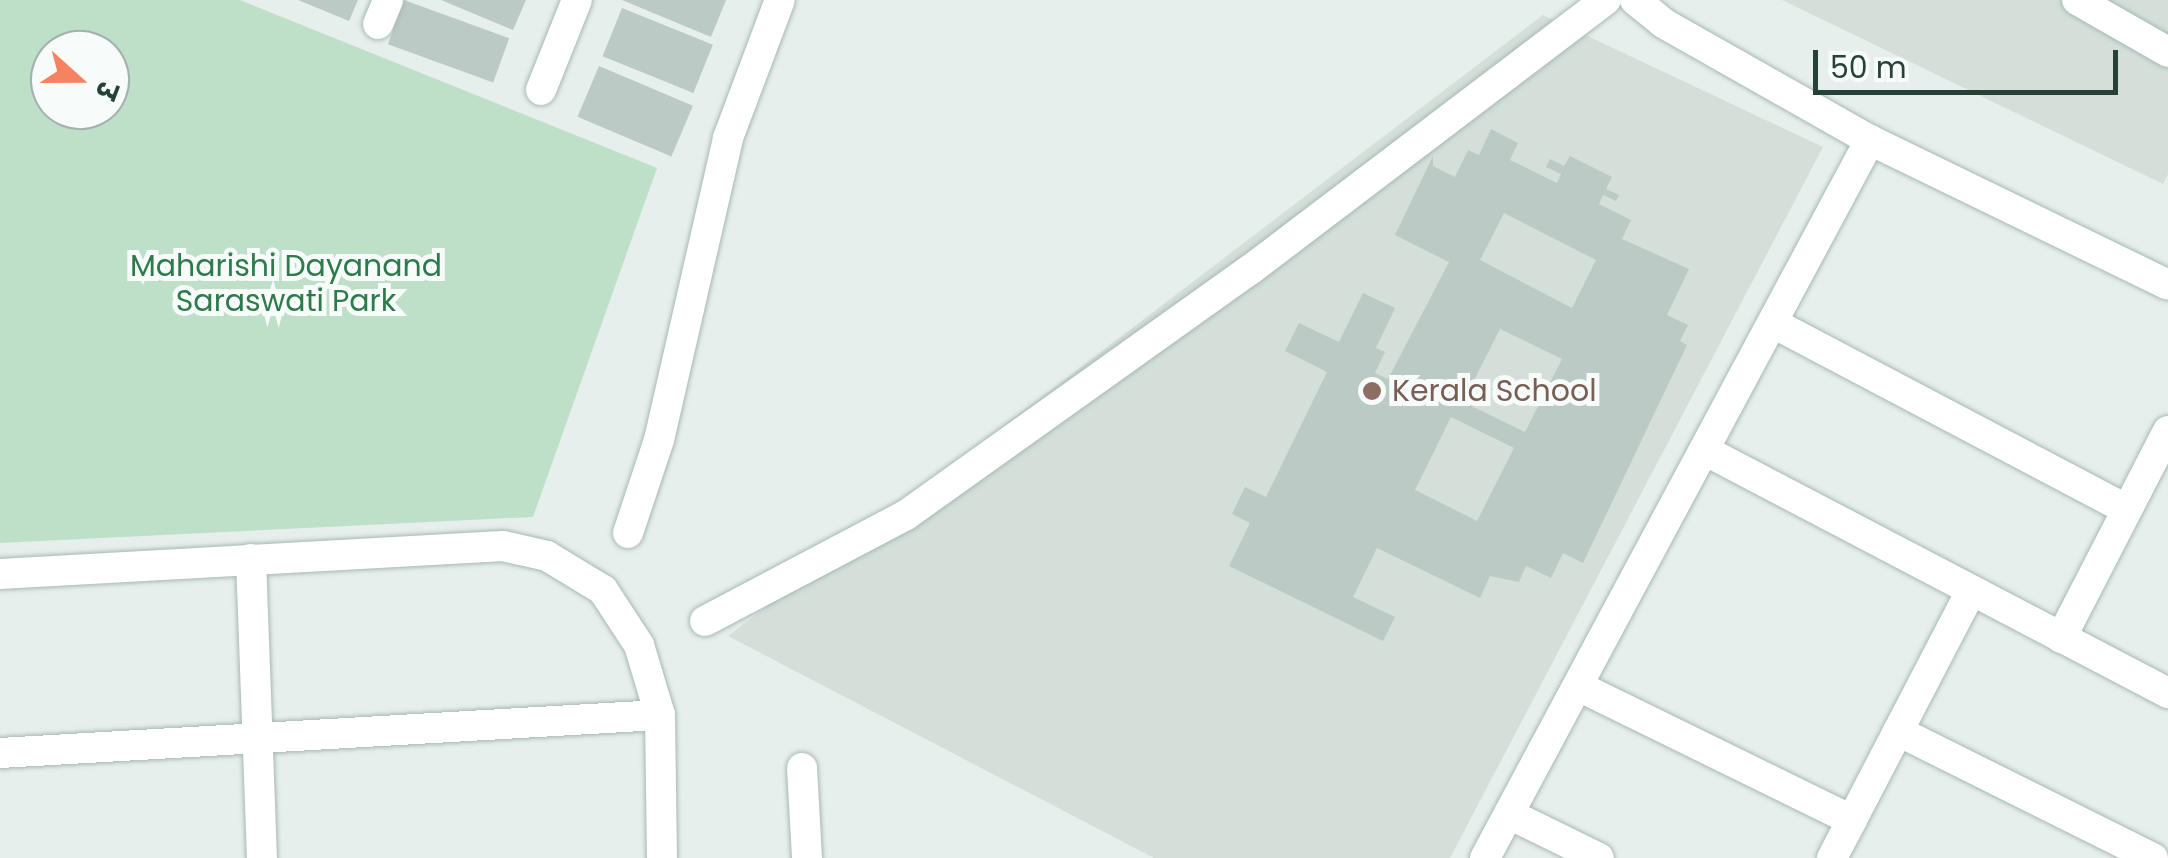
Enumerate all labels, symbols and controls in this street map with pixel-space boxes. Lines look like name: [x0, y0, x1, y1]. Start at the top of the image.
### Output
north arrow: [30, 30, 130, 130]
scale bar: [1818, 30, 2123, 92]
text: 50 m: [1830, 46, 1907, 89]
text: उ: [86, 76, 128, 105]
park label: Maharishi Dayanand Saraswati Park: [130, 248, 442, 318]
place label: Kerala School: [1392, 373, 1597, 409]
marker: Kerala School: [1361, 380, 1383, 402]

